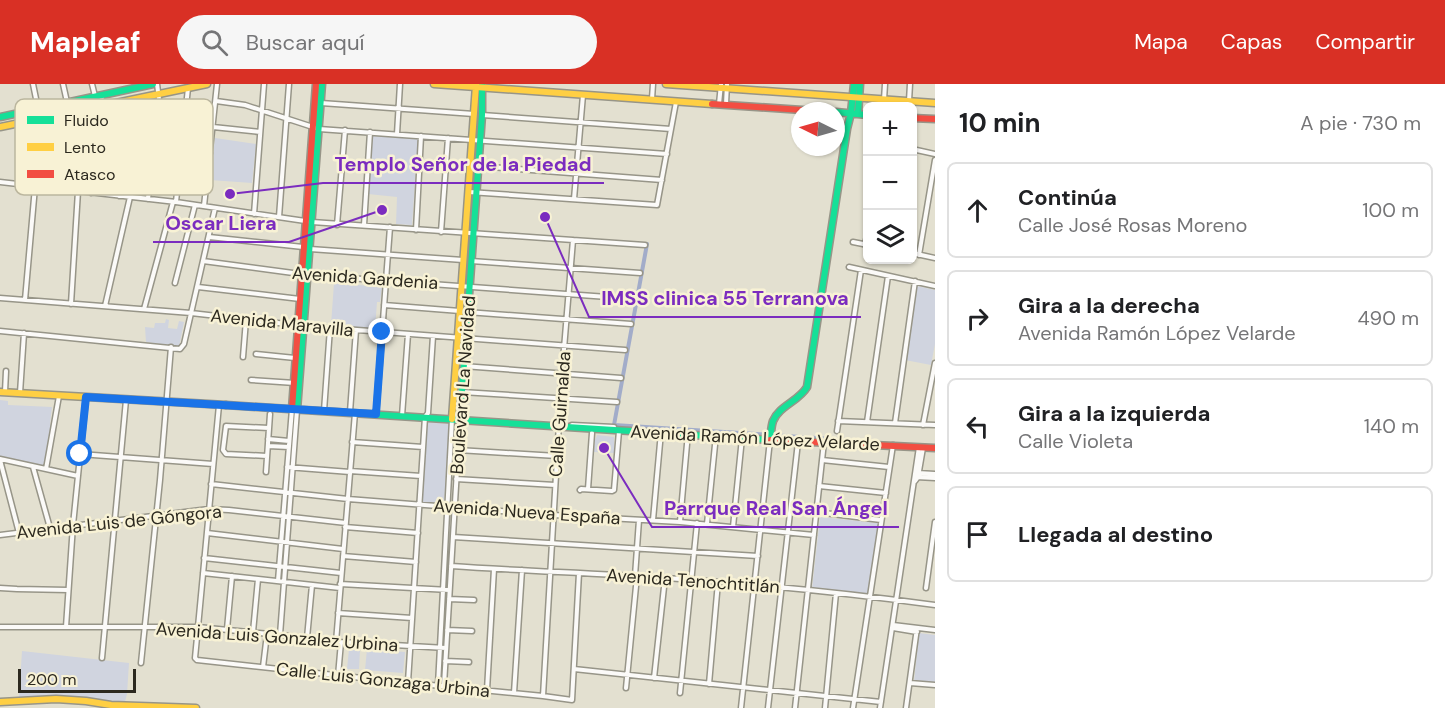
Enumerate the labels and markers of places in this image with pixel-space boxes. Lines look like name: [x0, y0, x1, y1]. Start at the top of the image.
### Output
callout: Templo Señor de la Piedad: [323, 145, 604, 183]
callout: Oscar Liera: [153, 204, 289, 242]
callout: IMSS clinica 55 Terranova: [589, 279, 861, 317]
callout: Parrque Real San Ángel: [652, 489, 899, 527]

